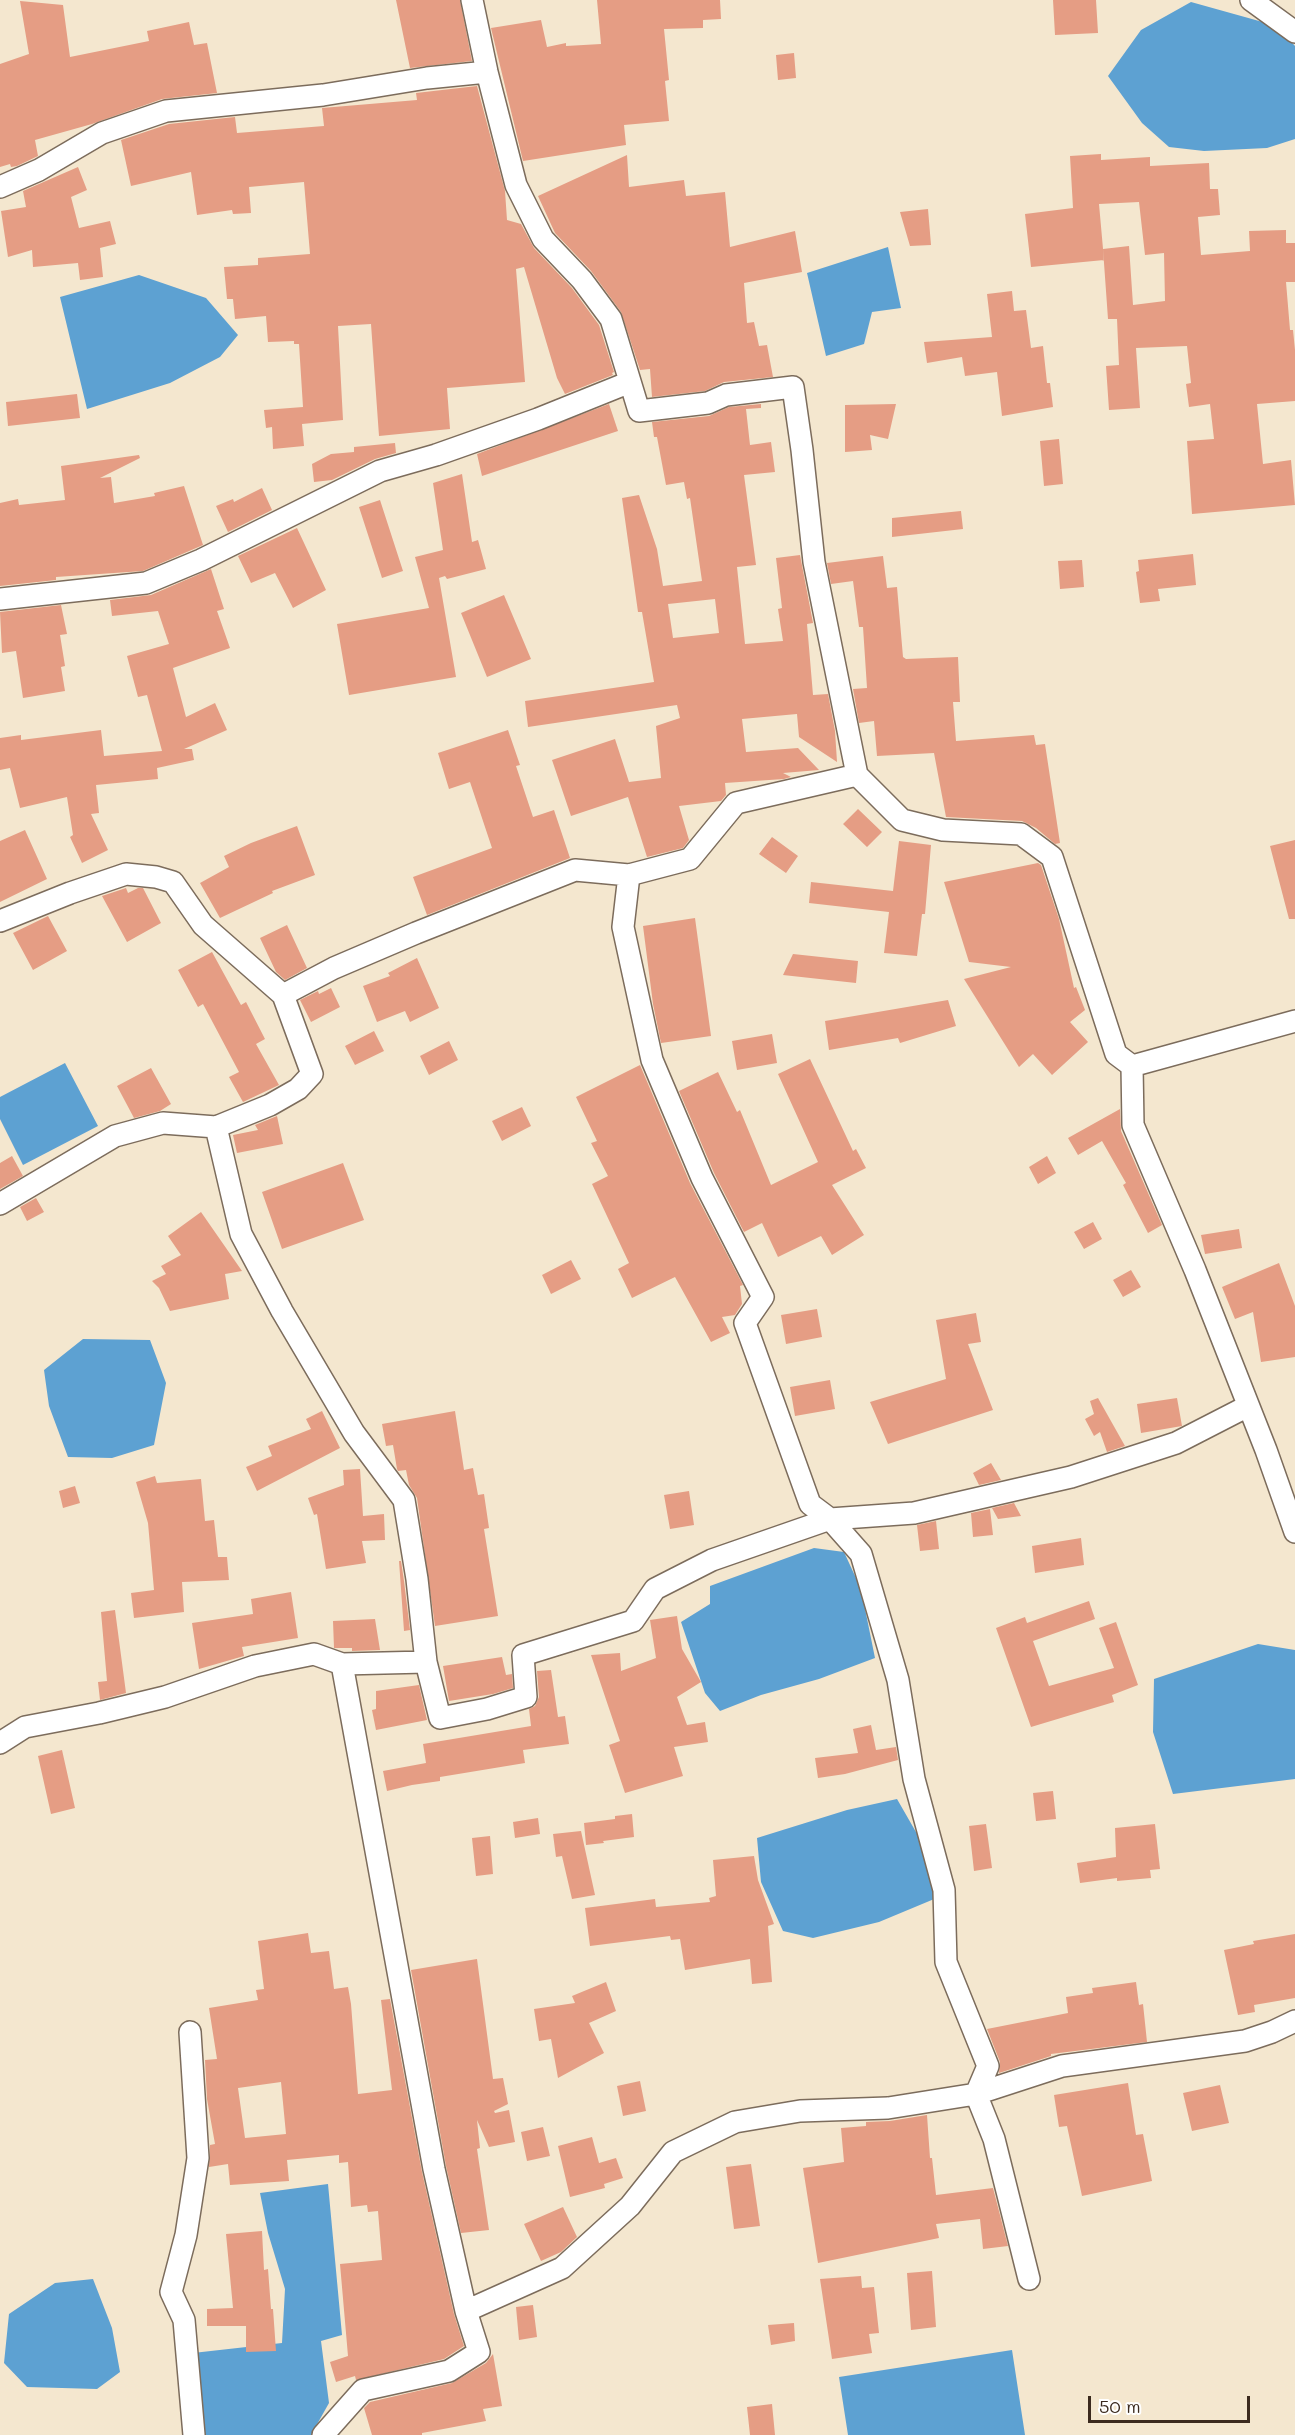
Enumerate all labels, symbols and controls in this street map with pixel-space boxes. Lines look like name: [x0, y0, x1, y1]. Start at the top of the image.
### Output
scale bar: [1091, 2384, 1253, 2422]
text: 50 m: [1099, 2394, 1141, 2418]

